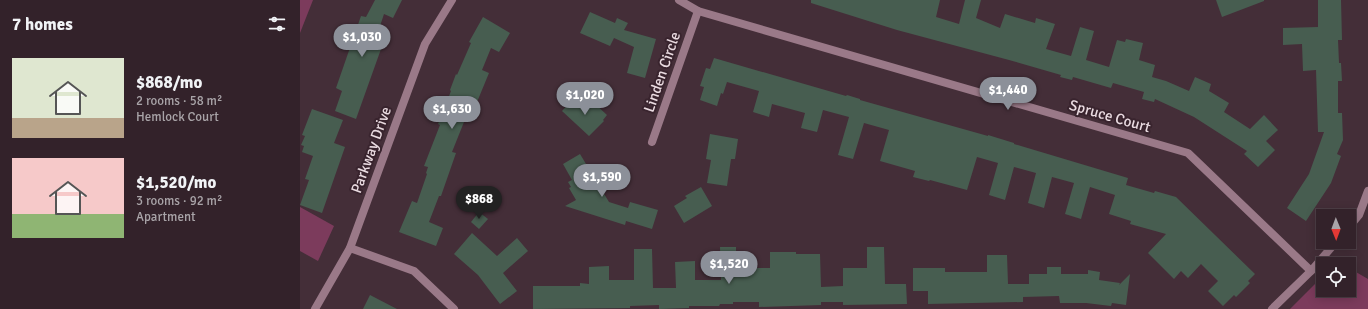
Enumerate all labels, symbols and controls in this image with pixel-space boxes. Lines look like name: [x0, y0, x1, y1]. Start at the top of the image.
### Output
icon: filters: [266, 13, 288, 35]
text: 7 homes: [12, 14, 73, 35]
pin: $1,030: [329, 24, 395, 58]
text: $1,030: [343, 29, 381, 45]
street label: Linden Circle: [640, 29, 684, 115]
text: $868/mo: [136, 72, 202, 93]
icon: home: [44, 74, 92, 122]
pin: $1,440: [975, 77, 1041, 111]
pin: $1,020: [552, 82, 618, 116]
text: $1,440: [989, 82, 1027, 98]
text: $1,020: [566, 87, 604, 103]
text: 2 rooms · 58 m²: [136, 93, 222, 109]
pin: $1,630: [419, 96, 485, 130]
street label: Spruce Court: [1067, 96, 1153, 136]
text: $1,630: [433, 101, 471, 117]
street label: Parkway Drive: [347, 104, 395, 196]
text: Hemlock Court: [136, 109, 219, 125]
pin: $1,590: [569, 164, 635, 198]
text: $1,590: [583, 169, 621, 185]
text: $1,520/mo: [136, 172, 216, 193]
icon: home: [44, 174, 92, 222]
pin: $868: [455, 186, 503, 220]
text: $868: [465, 191, 493, 207]
text: 3 rooms · 92 m²: [136, 193, 222, 209]
text: Apartment: [136, 209, 196, 225]
north arrow: [1316, 209, 1356, 249]
map controls: [1316, 209, 1356, 297]
pin: $1,520: [696, 251, 762, 285]
text: $1,520: [710, 256, 748, 272]
button: locate: [1316, 257, 1356, 297]

